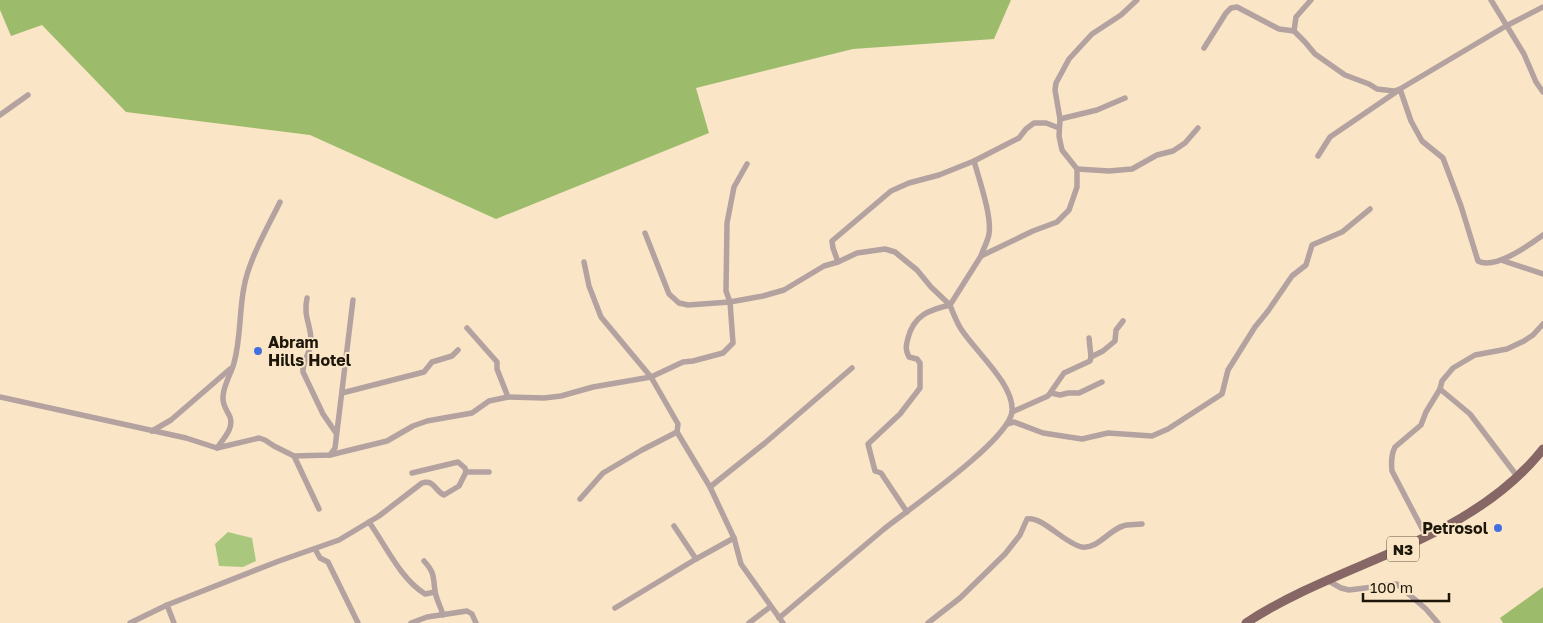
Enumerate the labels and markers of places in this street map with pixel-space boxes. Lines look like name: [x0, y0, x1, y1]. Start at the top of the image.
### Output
place label: Abram Hills Hotel: [268, 332, 352, 370]
marker: Abram Hills Hotel: [252, 345, 264, 357]
place label: Petrosol: [1422, 518, 1489, 538]
marker: Petrosol: [1492, 522, 1504, 534]

